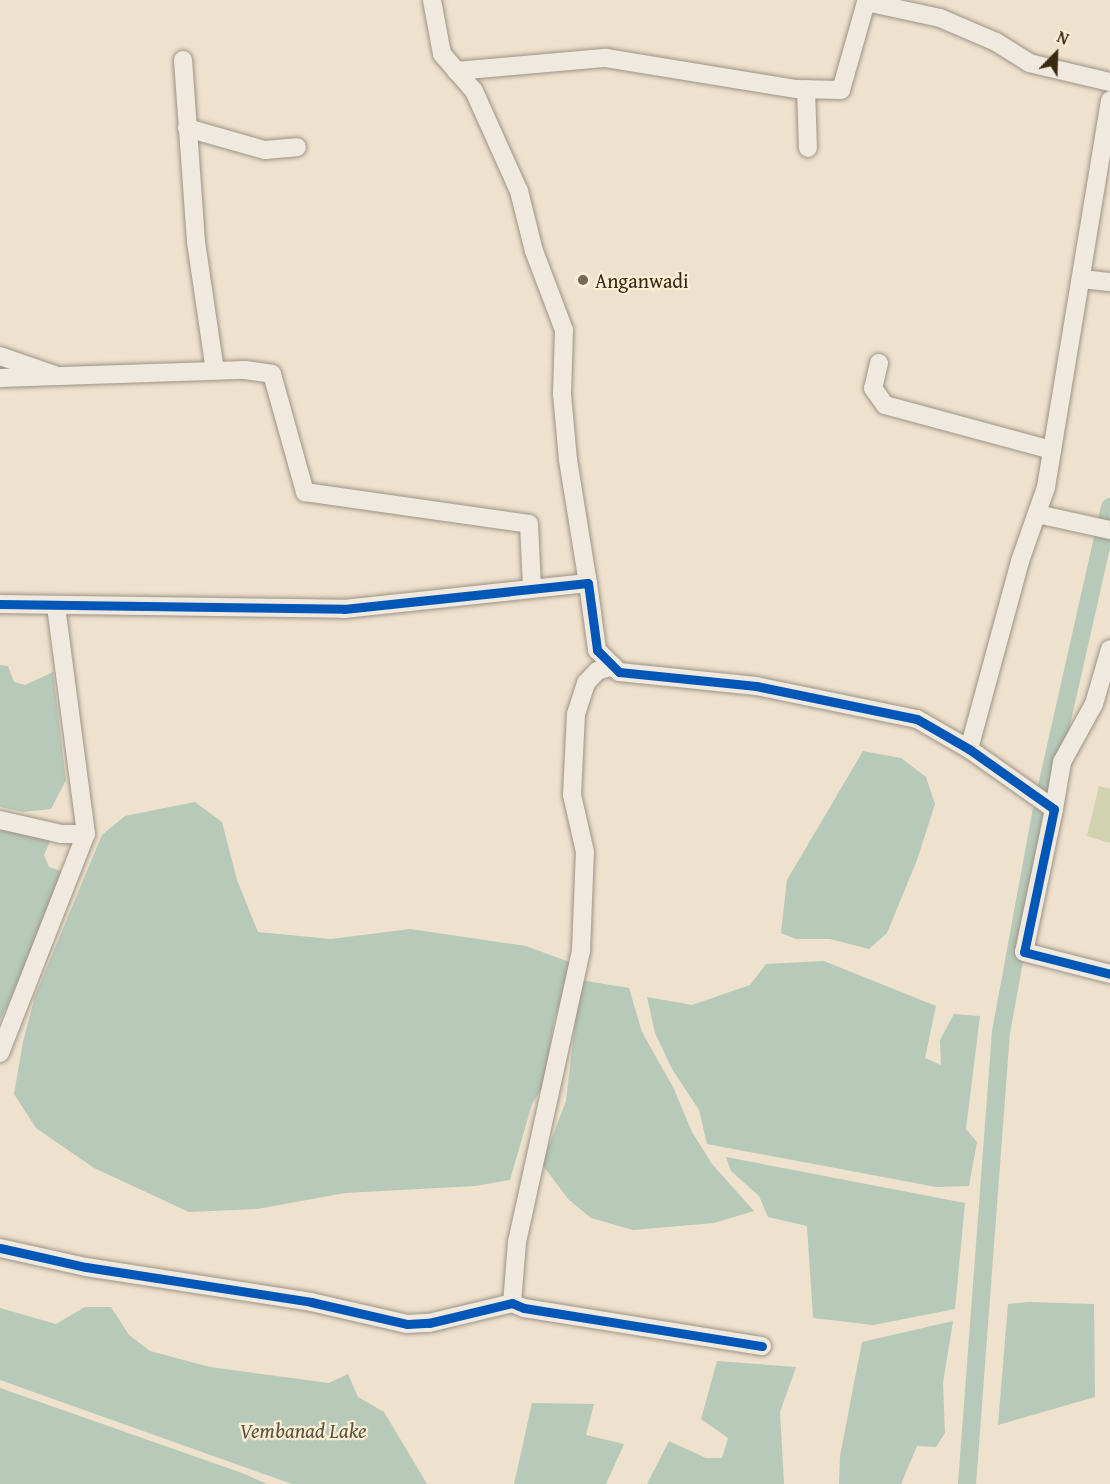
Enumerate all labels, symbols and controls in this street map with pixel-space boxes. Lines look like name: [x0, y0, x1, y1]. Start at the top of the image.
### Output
north arrow: [1026, 24, 1086, 84]
text: N: [1053, 24, 1073, 51]
place label: Anganwadi: [595, 268, 689, 292]
marker: Anganwadi: [576, 273, 590, 287]
water label: Vembanad Lake: [239, 1418, 367, 1444]

